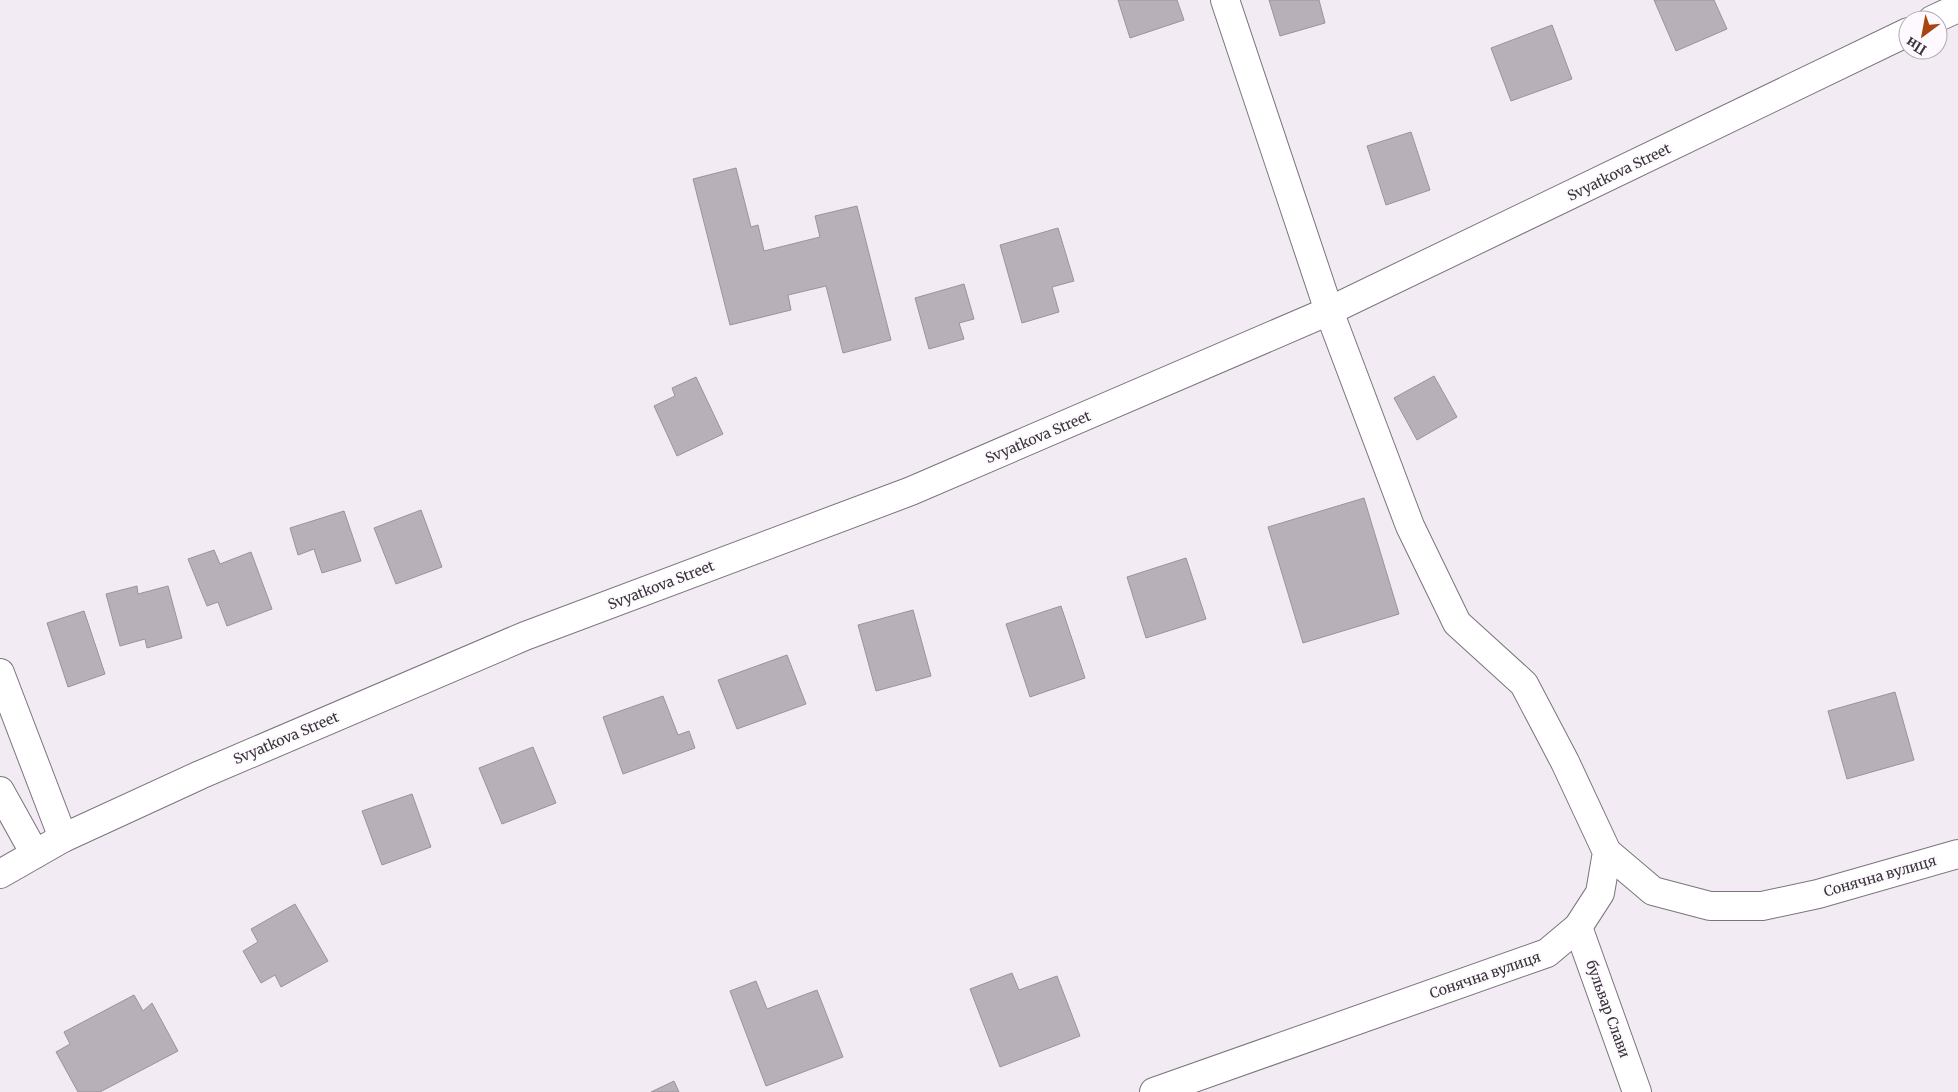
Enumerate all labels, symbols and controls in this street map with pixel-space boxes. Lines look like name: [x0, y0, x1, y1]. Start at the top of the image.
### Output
north arrow: [1898, 10, 1948, 60]
text: Пн: [1902, 33, 1930, 59]
street label: Svyatkova Street: [1564, 139, 1674, 205]
street label: Svyatkova Street: [983, 406, 1094, 467]
street label: Svyatkova Street: [605, 556, 717, 614]
street label: Svyatkova Street: [231, 707, 342, 768]
street label: Сонячна вулиця: [1822, 851, 1938, 901]
street label: Сонячна вулиця: [1427, 948, 1543, 1002]
street label: бульвар Слави: [1582, 958, 1634, 1061]

